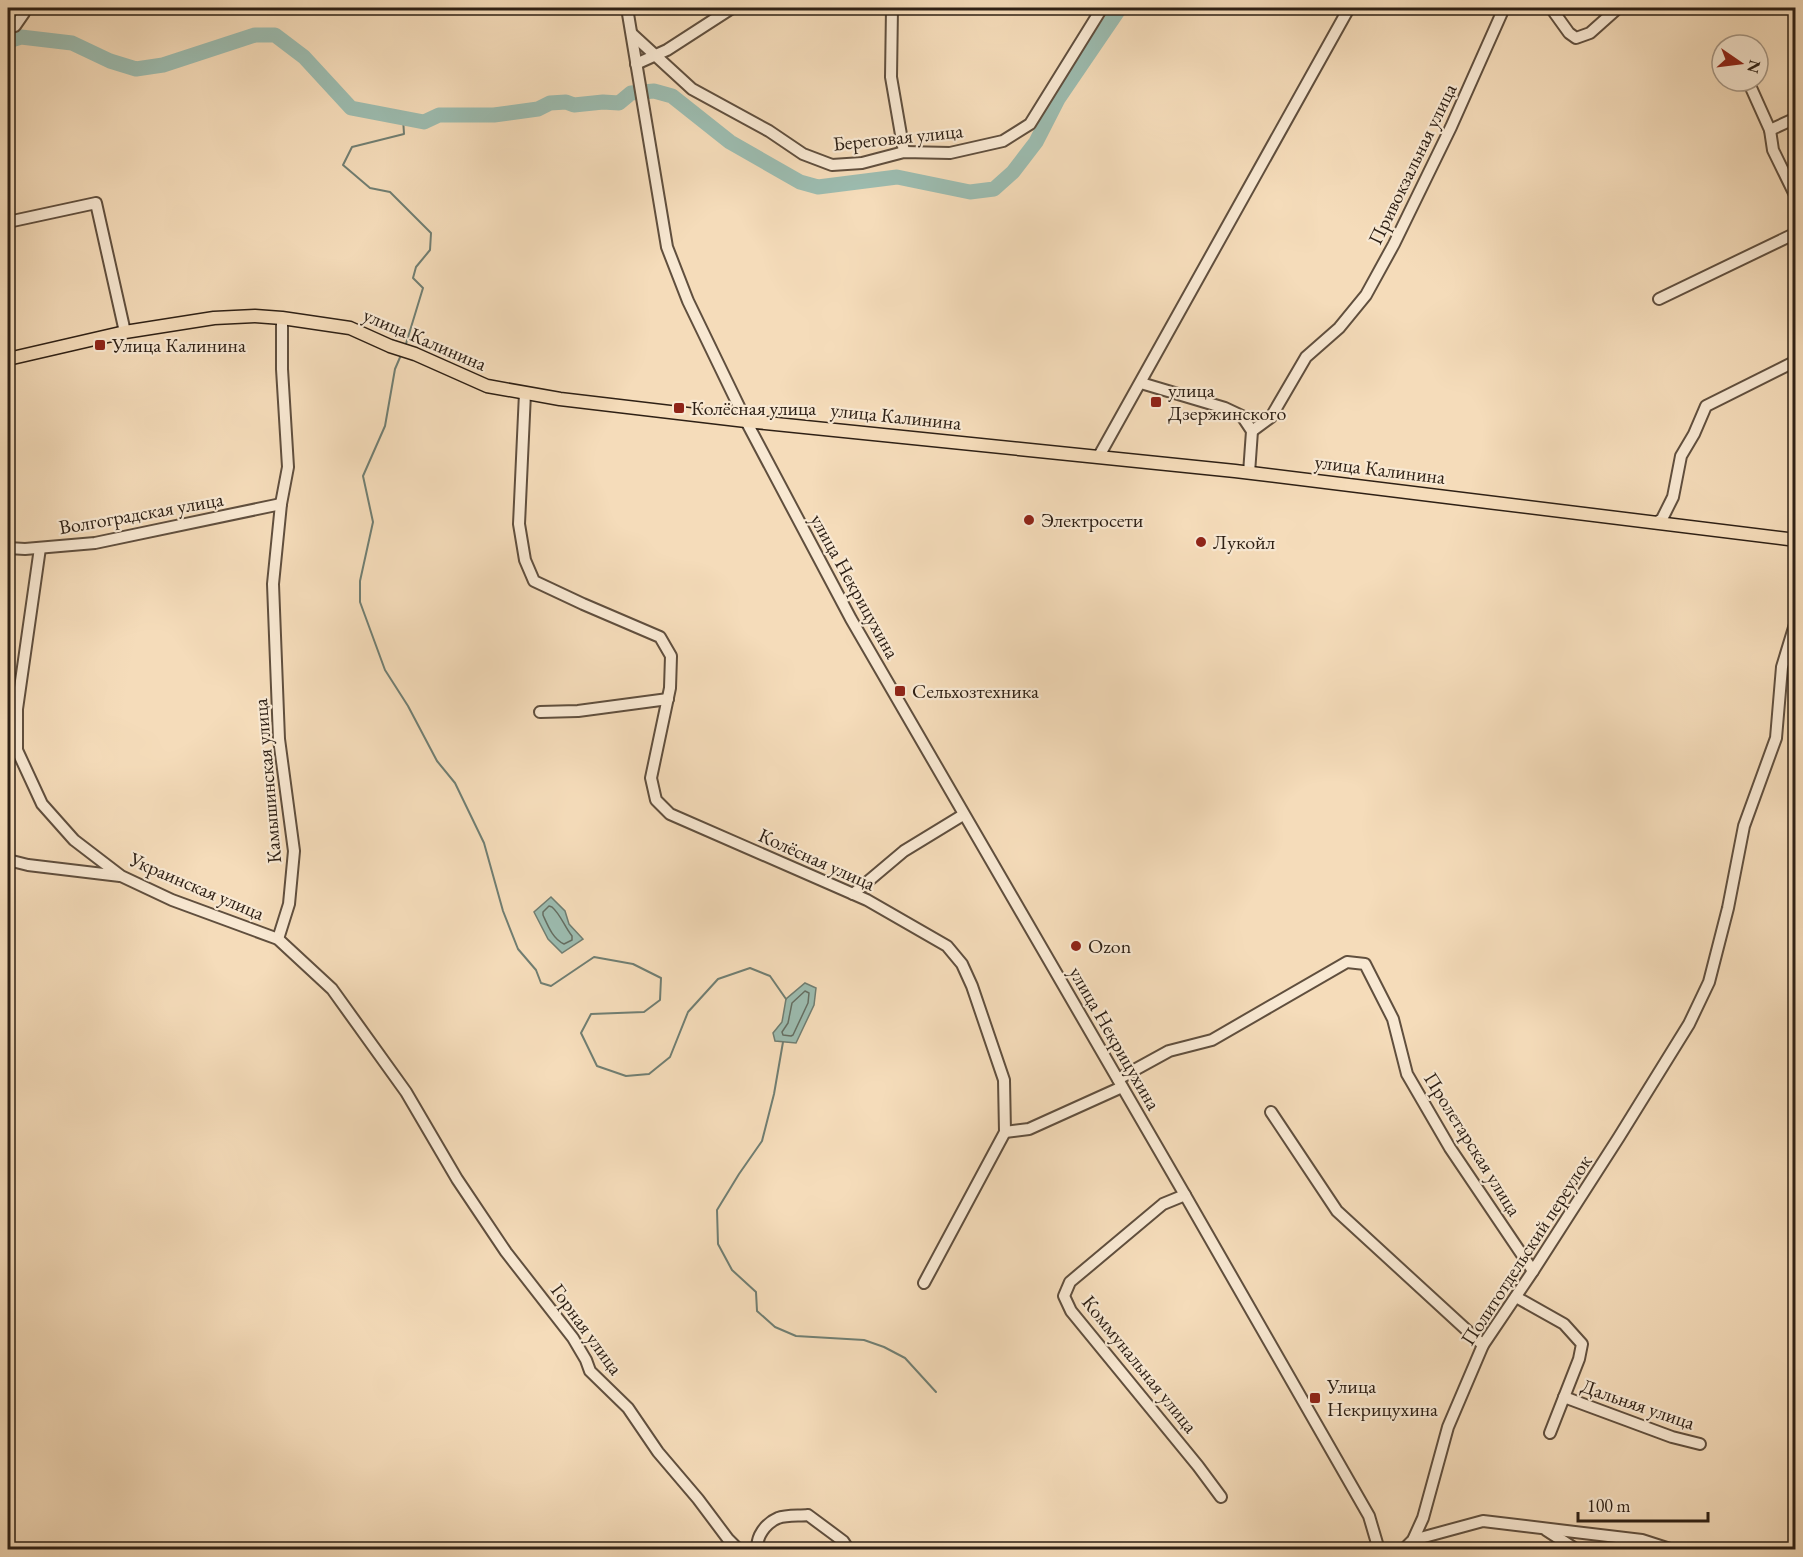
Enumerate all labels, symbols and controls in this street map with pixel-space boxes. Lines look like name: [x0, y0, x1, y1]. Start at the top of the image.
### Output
north arrow: [1710, 33, 1770, 93]
text: N: [1742, 58, 1766, 75]
street label: Привокзальная улица: [1362, 79, 1462, 249]
street label: Береговая улица: [832, 117, 964, 157]
street label: улица Калинина: [359, 301, 491, 377]
place label: Улица Калинина: [111, 332, 246, 358]
marker: Улица Калинина: [93, 338, 107, 352]
place label: улица Дзержинского: [1168, 377, 1286, 426]
place label: Колёсная улица: [691, 395, 816, 421]
marker: улица Дзержинского: [1149, 395, 1163, 409]
street label: улица Калинина: [829, 396, 963, 436]
marker: Колёсная улица: [672, 401, 686, 415]
street label: улица Калинина: [1313, 448, 1447, 490]
street label: Волгоградская улица: [57, 486, 225, 540]
place label: Электросети: [1041, 507, 1144, 533]
street label: улица Некрицухина: [804, 509, 906, 663]
marker: Электросети: [1022, 513, 1036, 527]
place label: Лукойл: [1213, 529, 1276, 555]
marker: Лукойл: [1194, 535, 1208, 549]
place label: Сельхозтехника: [912, 678, 1039, 704]
marker: Сельхозтехника: [893, 684, 907, 698]
street label: Камышинская улица: [247, 697, 287, 865]
street label: Колёсная улица: [754, 822, 880, 896]
street label: Украинская улица: [125, 845, 268, 926]
place label: Ozon: [1088, 933, 1132, 959]
marker: Ozon: [1069, 939, 1083, 953]
street label: улица Некрицухина: [1063, 961, 1167, 1115]
street label: Пролетарская улица: [1418, 1067, 1528, 1221]
street label: Политотдельский переулок: [1455, 1149, 1598, 1350]
street label: Горная улица: [545, 1278, 629, 1380]
street label: Коммунальная улица: [1076, 1290, 1204, 1438]
street label: Дальняя улица: [1578, 1372, 1698, 1436]
place label: Улица Некрицухина: [1326, 1373, 1438, 1422]
marker: Улица Некрицухина: [1308, 1391, 1322, 1405]
scale bar: [1578, 1485, 1708, 1523]
text: 100 m: [1587, 1494, 1631, 1517]

